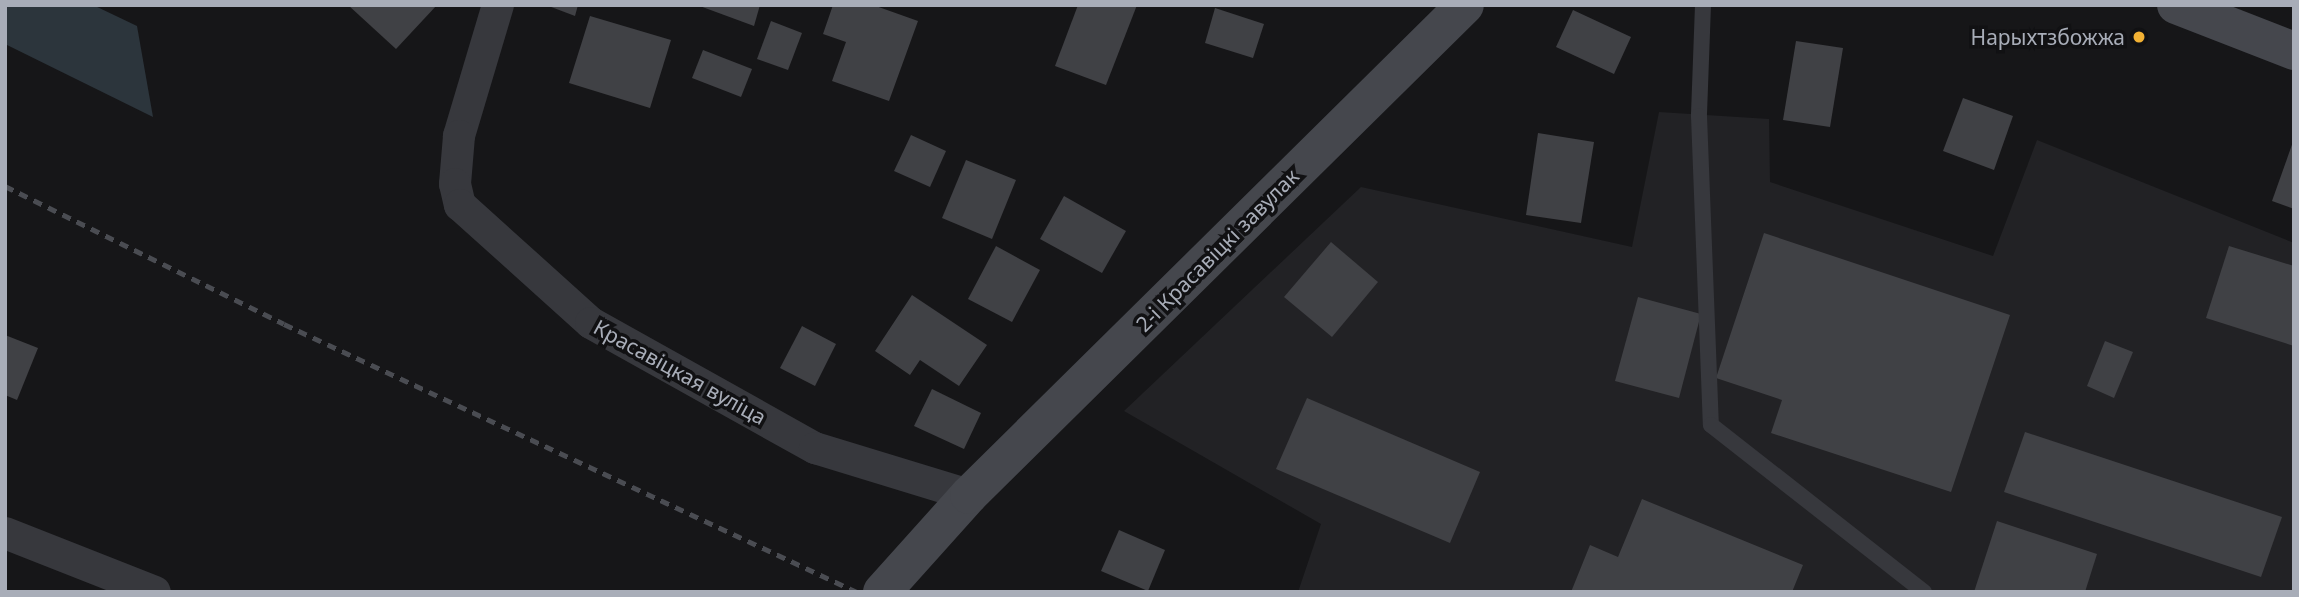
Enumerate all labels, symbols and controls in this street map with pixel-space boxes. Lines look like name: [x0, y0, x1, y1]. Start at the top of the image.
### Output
place label: Нарыхтзбожжа: [1971, 24, 2125, 50]
marker: Нарыхтзбожжа: [2131, 29, 2147, 45]
street label: 2-і Красавіцкі завулак: [1130, 163, 1304, 337]
street label: Красавіцкая вуліца: [589, 314, 771, 430]

